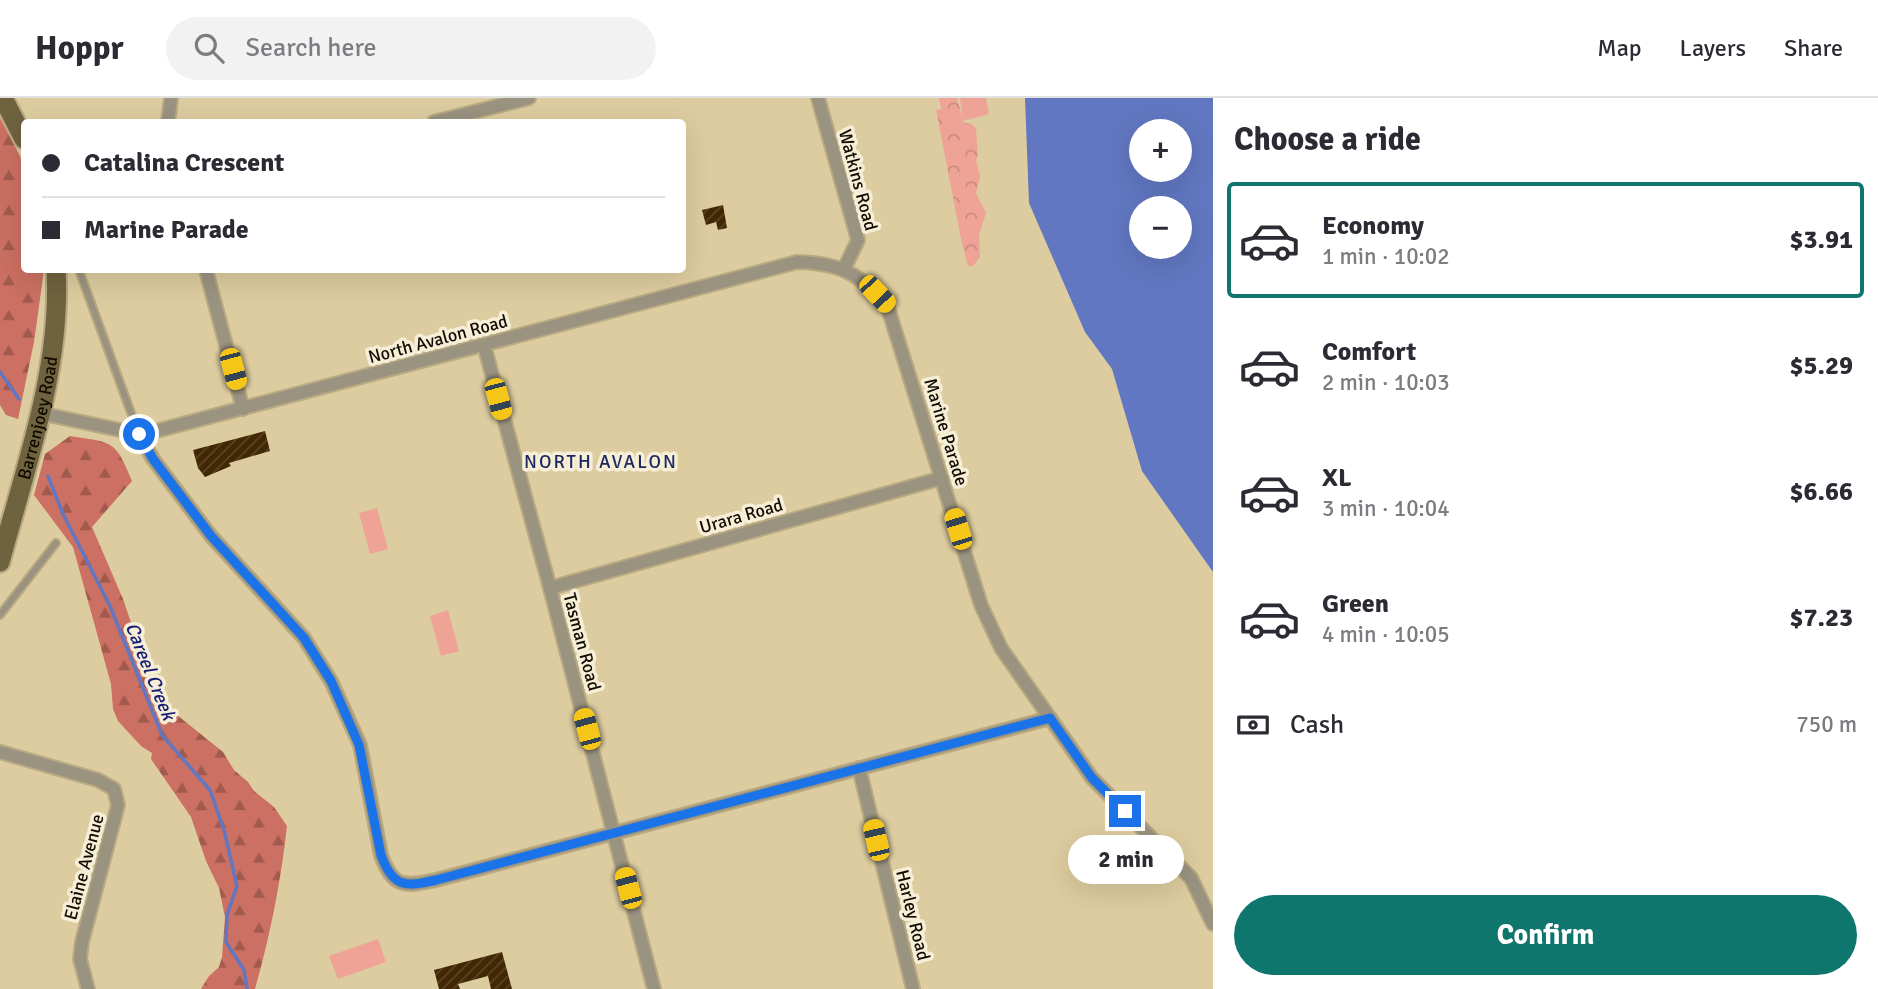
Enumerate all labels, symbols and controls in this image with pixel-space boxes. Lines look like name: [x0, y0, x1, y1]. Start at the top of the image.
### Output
search box: [166, 17, 656, 80]
text: Hoppr: [35, 28, 124, 69]
icon: search: [190, 29, 228, 67]
text: Search here: [246, 32, 377, 64]
text: Map: [1597, 33, 1642, 63]
text: Layers: [1680, 33, 1746, 63]
text: Share: [1784, 33, 1843, 63]
map controls: [1129, 119, 1192, 259]
button: +: [1129, 119, 1192, 182]
text: Choose a ride: [1234, 120, 1421, 159]
street label: Watkins Road: [834, 127, 882, 233]
text: Catalina Crescent: [84, 147, 284, 179]
button: −: [1129, 196, 1192, 259]
icon: car: [1238, 209, 1301, 272]
text: Economy: [1322, 210, 1424, 242]
text: Marine Parade: [84, 214, 249, 246]
text: $3.91: [1789, 224, 1853, 256]
text: 1 min · 10:02: [1322, 242, 1450, 271]
car: [855, 271, 900, 317]
street label: North Avalon Road: [366, 310, 510, 368]
icon: car: [1238, 335, 1301, 398]
text: Comfort: [1322, 336, 1416, 368]
car: [218, 346, 249, 392]
text: $5.29: [1789, 350, 1853, 382]
street label: Barrenjoey Road: [13, 355, 62, 482]
text: 2 min · 10:03: [1322, 368, 1450, 397]
car: [483, 376, 514, 422]
street label: Marine Parade: [919, 376, 973, 488]
route start: [123, 418, 155, 450]
district label: NORTH AVALON: [524, 450, 678, 474]
icon: car: [1238, 461, 1301, 524]
text: XL: [1322, 462, 1352, 494]
text: $6.66: [1789, 476, 1853, 508]
street label: Urara Road: [697, 494, 785, 538]
text: 3 min · 10:04: [1322, 494, 1450, 523]
car: [942, 506, 975, 552]
icon: car: [1238, 587, 1301, 650]
text: Green: [1322, 588, 1389, 620]
street label: Tasman Road: [558, 591, 606, 693]
text: $7.23: [1789, 602, 1853, 634]
water label: Careel Creek: [120, 619, 181, 725]
text: 4 min · 10:05: [1322, 620, 1450, 649]
car: [572, 706, 603, 752]
icon: cash: [1234, 706, 1272, 744]
text: Cash: [1290, 709, 1344, 741]
text: 750 m: [1796, 710, 1857, 739]
route end: [1109, 795, 1141, 827]
street label: Elaine Avenue: [59, 812, 109, 922]
car: [862, 817, 891, 863]
callout: 2 min: [1067, 836, 1183, 884]
text: 2 min: [1098, 845, 1154, 874]
car: [613, 865, 644, 911]
street label: Harley Road: [891, 867, 935, 963]
button: Confirm: [1234, 895, 1857, 975]

